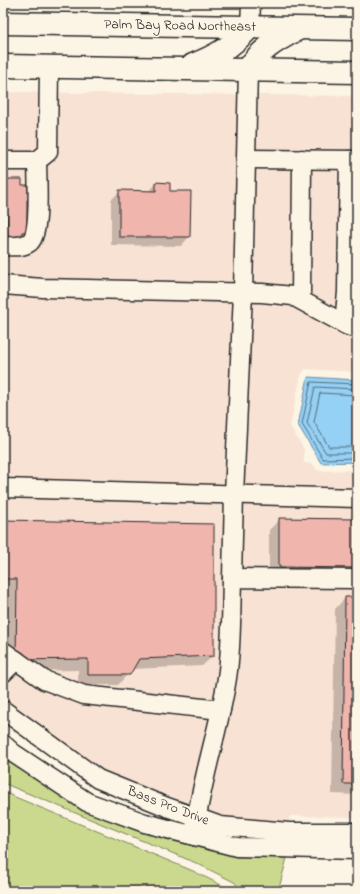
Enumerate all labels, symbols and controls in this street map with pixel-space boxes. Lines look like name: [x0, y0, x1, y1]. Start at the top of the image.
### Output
street label: Palm Bay Road Northeast: [104, 14, 256, 39]
street label: Bass Pro Drive: [123, 780, 213, 832]

